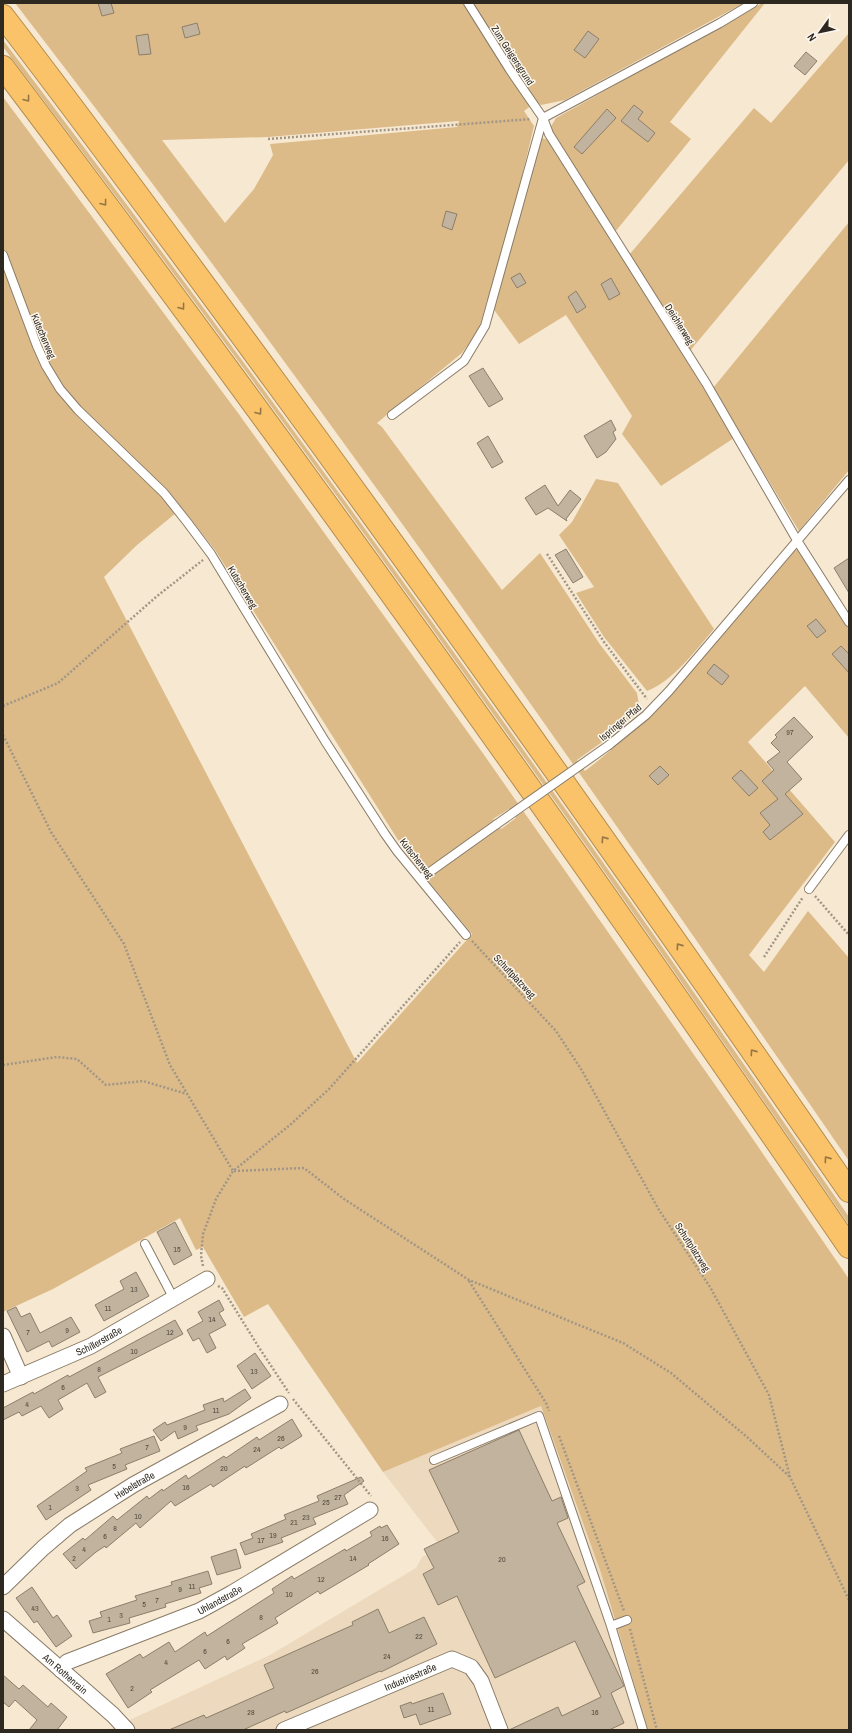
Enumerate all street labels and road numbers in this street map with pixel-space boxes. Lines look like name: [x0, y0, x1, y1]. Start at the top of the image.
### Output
street label: Zum Geigersgrund: [488, 23, 537, 88]
street label: Deichlerweg: [662, 301, 697, 347]
street label: Kutscherweg: [28, 312, 59, 361]
street label: Kutscherweg: [225, 564, 261, 611]
street label: Ispringer Pfad: [596, 701, 644, 744]
street label: Kutscherweg: [397, 836, 437, 881]
street label: Schuttplatzweg: [491, 952, 539, 1001]
street label: Schuttplatzweg: [672, 1220, 713, 1274]
street label: Schillerstraße: [74, 1323, 125, 1359]
street label: Hebelstraße: [112, 1468, 157, 1502]
street label: Uhlandstraße: [195, 1582, 245, 1618]
street label: Am Rothenrain: [39, 1650, 90, 1697]
street label: Industriestraße: [382, 1660, 439, 1694]

